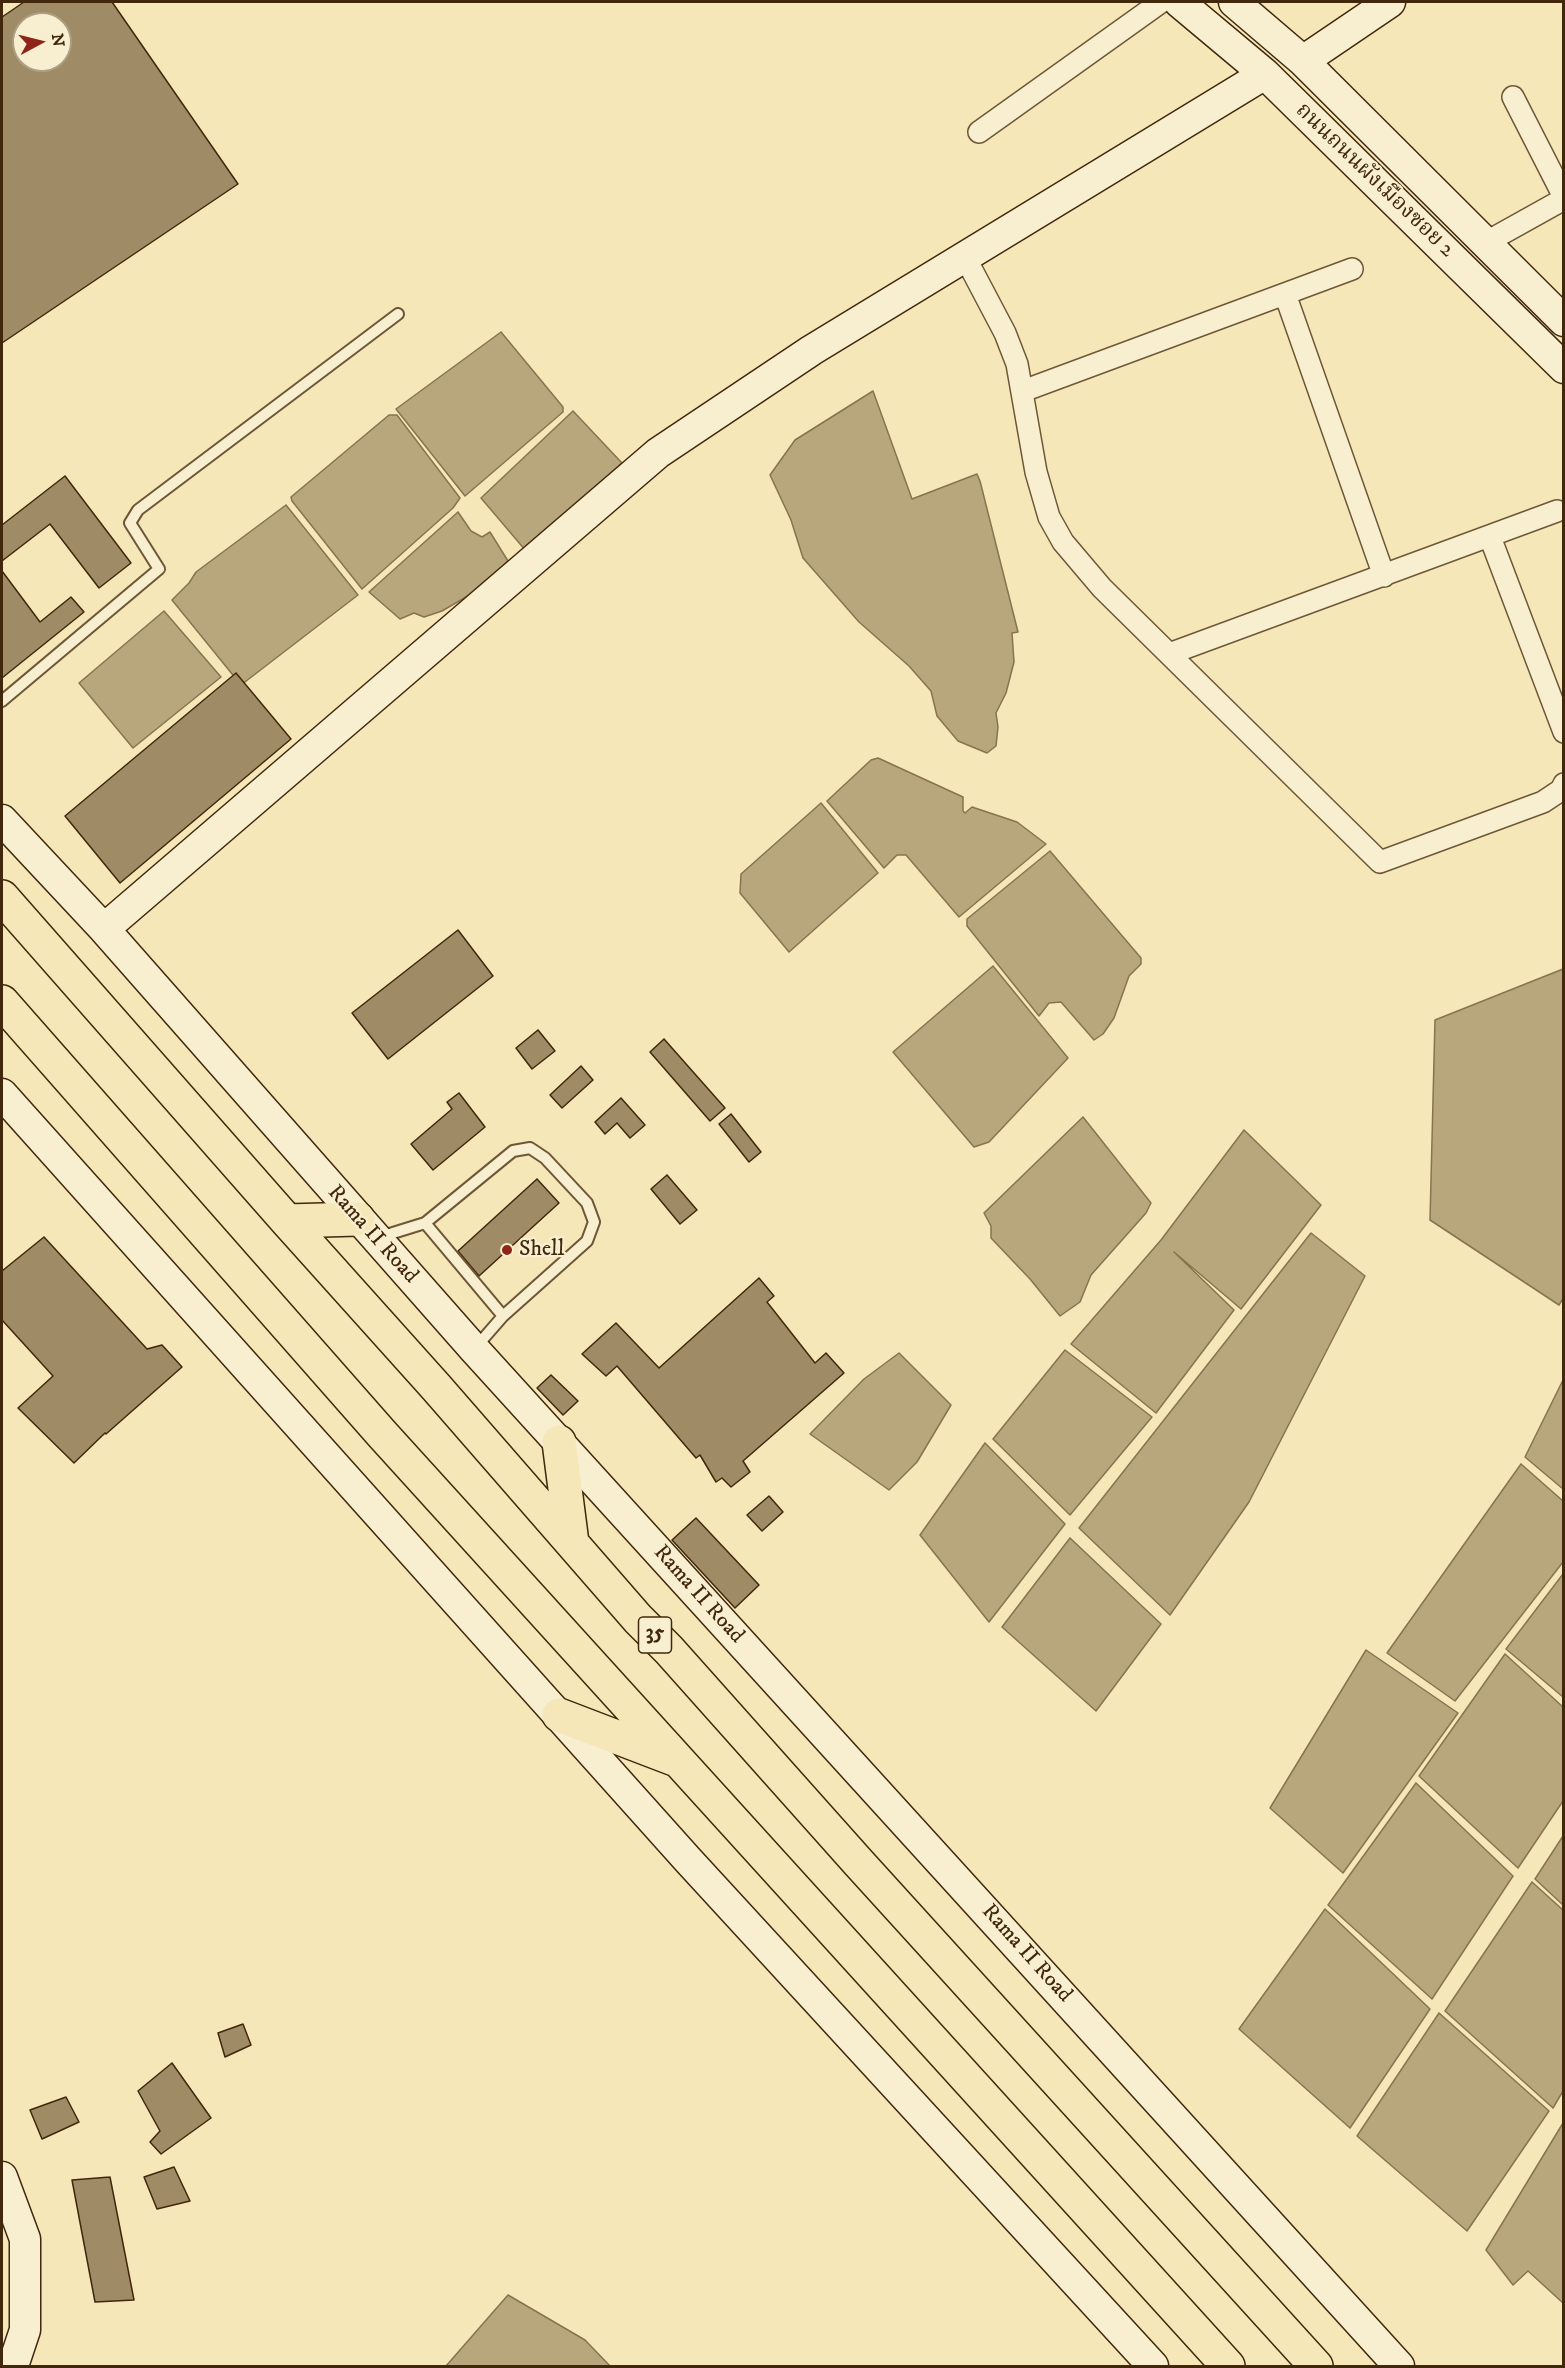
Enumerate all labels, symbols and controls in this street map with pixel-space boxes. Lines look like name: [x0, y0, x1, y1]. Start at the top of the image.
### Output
north arrow: [12, 12, 72, 72]
text: N: [47, 32, 69, 48]
street label: ถนนถนนผังเมืองซอย 2: [1289, 98, 1459, 264]
street label: Rama II Road: [321, 1180, 423, 1290]
place label: Shell: [519, 1237, 564, 1263]
marker: Shell: [500, 1243, 514, 1257]
street label: Rama II Road: [647, 1540, 749, 1650]
road number: 35: [638, 1617, 672, 1653]
street label: Rama II Road: [975, 1899, 1077, 2009]

